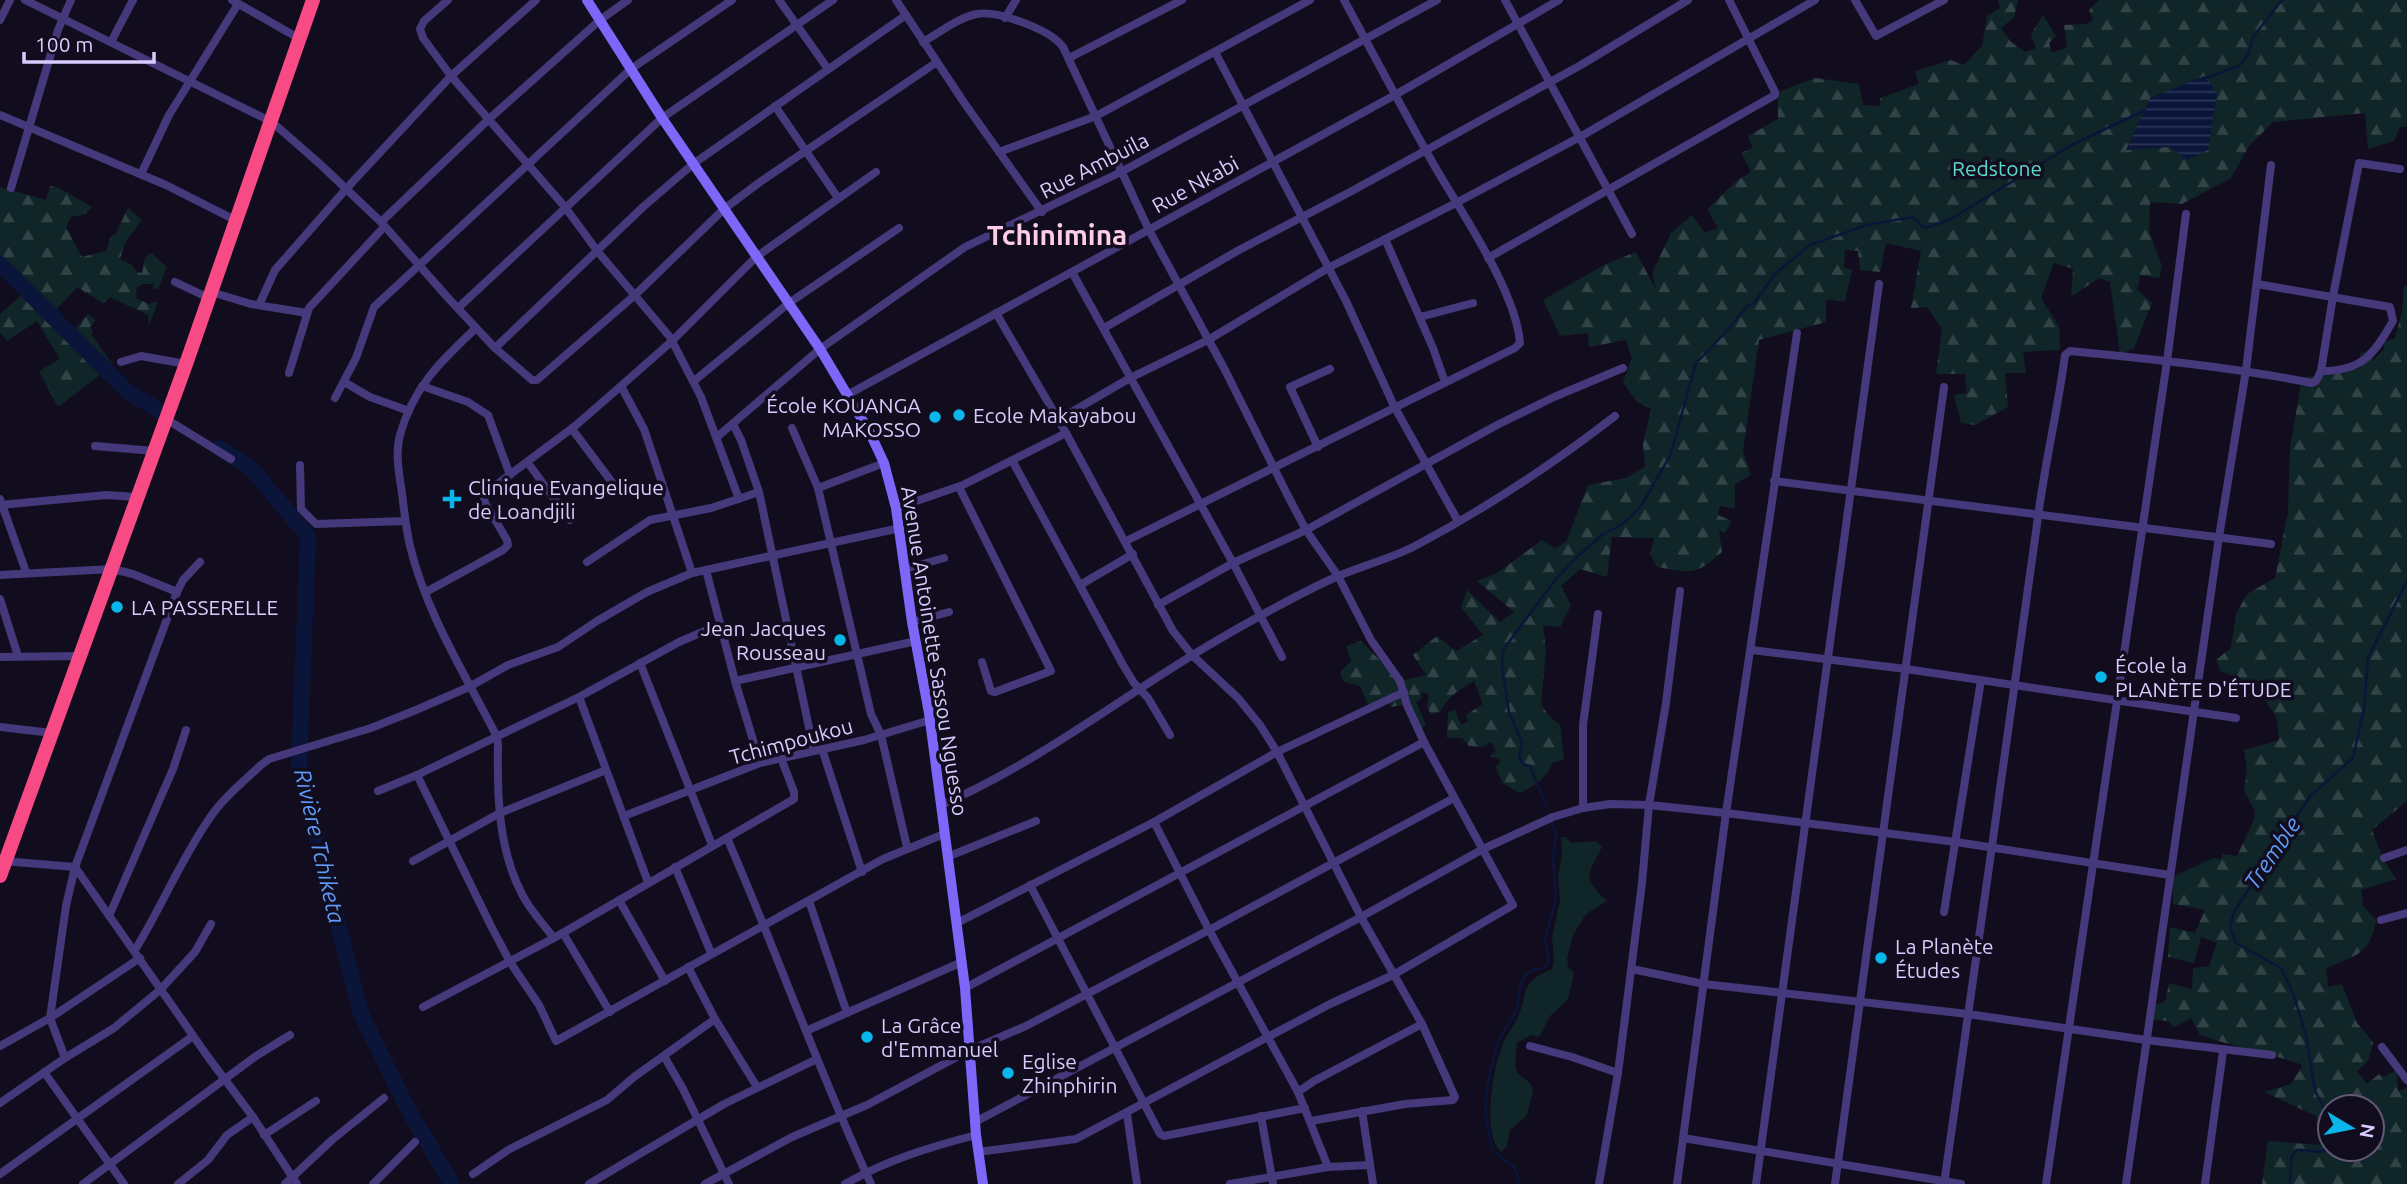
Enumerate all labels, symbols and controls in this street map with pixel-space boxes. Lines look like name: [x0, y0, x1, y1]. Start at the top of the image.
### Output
scale bar: [24, 21, 154, 65]
text: 100 m: [35, 32, 93, 56]
street label: Rue Ambuila: [1036, 127, 1152, 203]
street label: Rue Nkabi: [1148, 150, 1242, 218]
park label: Redstone: [1952, 156, 2042, 180]
district label: Tchinimina: [987, 219, 1127, 250]
place label: École KOUANGA MAKOSSO: [766, 393, 921, 441]
place label: Ecole Makayabou: [973, 403, 1137, 427]
marker: Ecole Makayabou: [951, 407, 967, 423]
marker: École KOUANGA MAKOSSO: [927, 409, 943, 425]
place label: Clinique Evangelique de Loandjili: [468, 475, 664, 523]
street label: Avenue Antoinette Sassou Nguesso: [897, 484, 973, 818]
marker: Clinique Evangelique de Loandjili: [442, 489, 462, 509]
place label: LA PASSERELLE: [131, 595, 278, 619]
marker: LA PASSERELLE: [109, 599, 125, 615]
place label: Jean Jacques Rousseau: [701, 616, 826, 664]
marker: Jean Jacques Rousseau: [832, 632, 848, 648]
place label: École la PLANÈTE D'ÉTUDE: [2115, 653, 2292, 701]
marker: École la PLANÈTE D'ÉTUDE: [2093, 669, 2109, 685]
street label: Tchimpoukou: [727, 713, 855, 769]
water label: Rivière Tchiketa: [290, 766, 350, 926]
water label: Tremble: [2239, 812, 2305, 894]
place label: La Planète Études: [1895, 934, 1994, 982]
marker: La Planète Études: [1873, 950, 1889, 966]
place label: La Grâce d'Emmanuel: [881, 1013, 998, 1061]
marker: La Grâce d'Emmanuel: [859, 1029, 875, 1045]
place label: Eglise Zhinphirin: [1022, 1049, 1117, 1097]
marker: Eglise Zhinphirin: [1000, 1065, 1016, 1081]
north arrow: [2316, 1093, 2386, 1163]
text: N: [2356, 1122, 2380, 1140]

